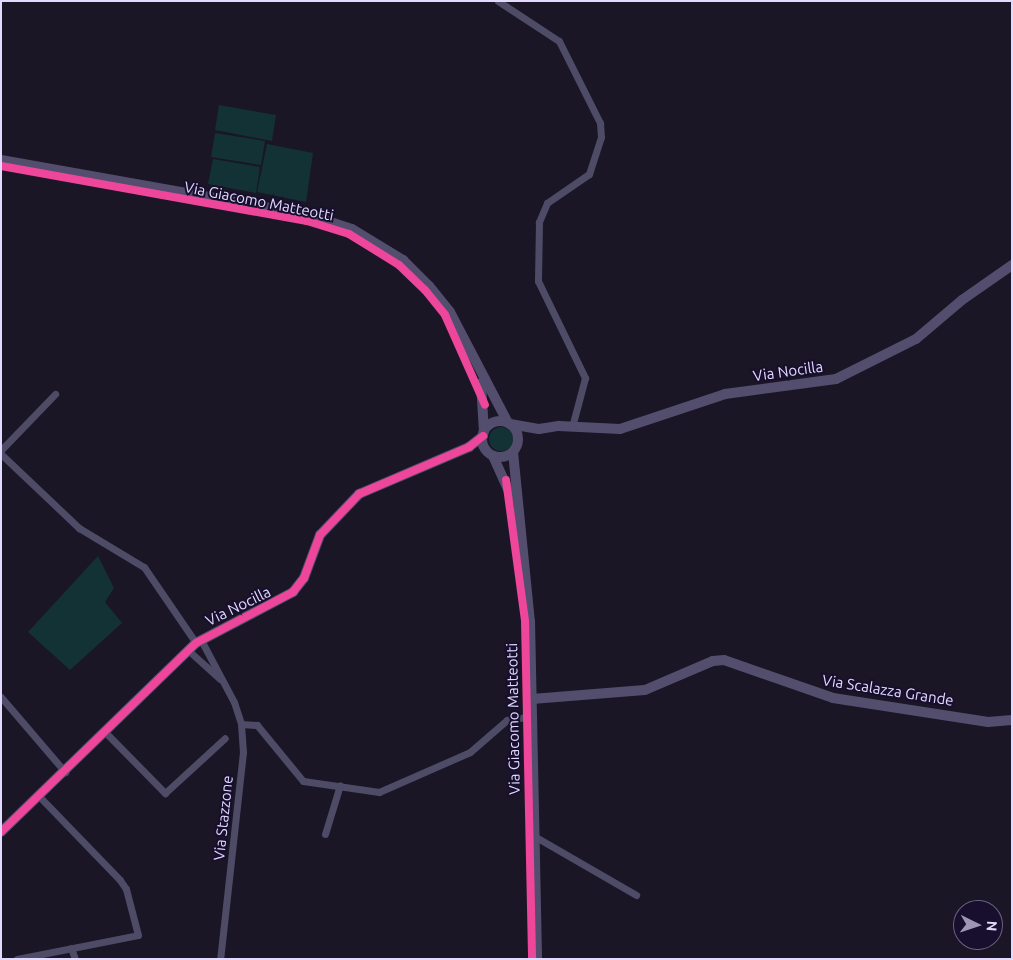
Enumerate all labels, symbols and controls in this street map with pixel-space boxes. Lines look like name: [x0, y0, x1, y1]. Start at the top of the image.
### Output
street label: Via Giacomo Matteotti: [183, 178, 335, 224]
street label: Via Nocilla: [752, 357, 824, 385]
street label: Via Nocilla: [202, 582, 274, 630]
street label: Via Giacomo Matteotti: [503, 643, 523, 795]
street label: Via Scalazza Grande: [821, 671, 955, 709]
street label: Via Stazzone: [210, 775, 236, 861]
north arrow: [953, 900, 1003, 950]
text: N: [984, 920, 1000, 932]

